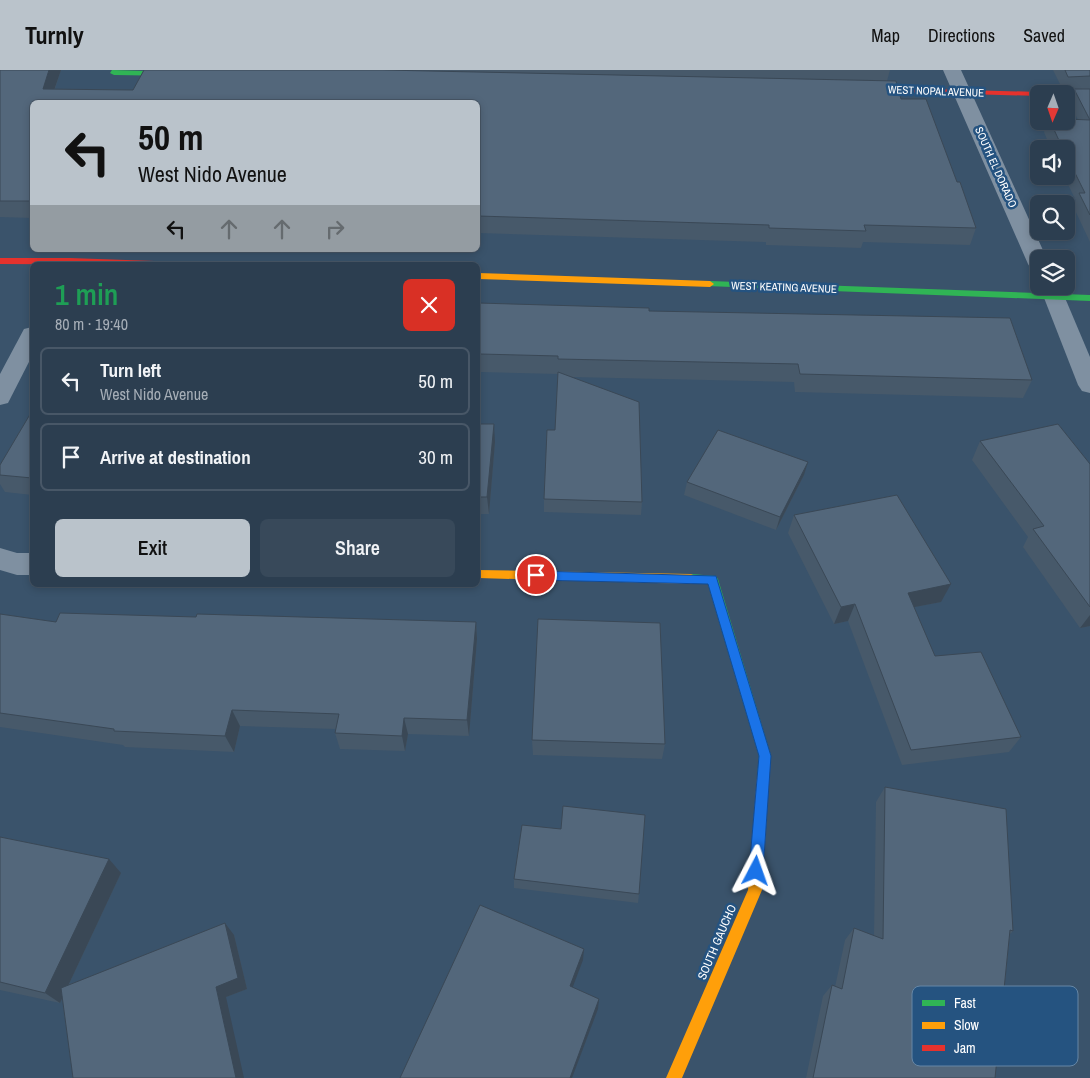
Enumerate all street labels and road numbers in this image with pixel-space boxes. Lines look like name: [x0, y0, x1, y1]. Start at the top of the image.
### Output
street label: WEST NOPAL AVENUE: [888, 82, 984, 100]
street label: SOUTH EL DORADO: [972, 124, 1020, 210]
street label: WEST KEATING AVENUE: [731, 278, 837, 296]
street label: SOUTH GAUCHO: [694, 902, 740, 982]

